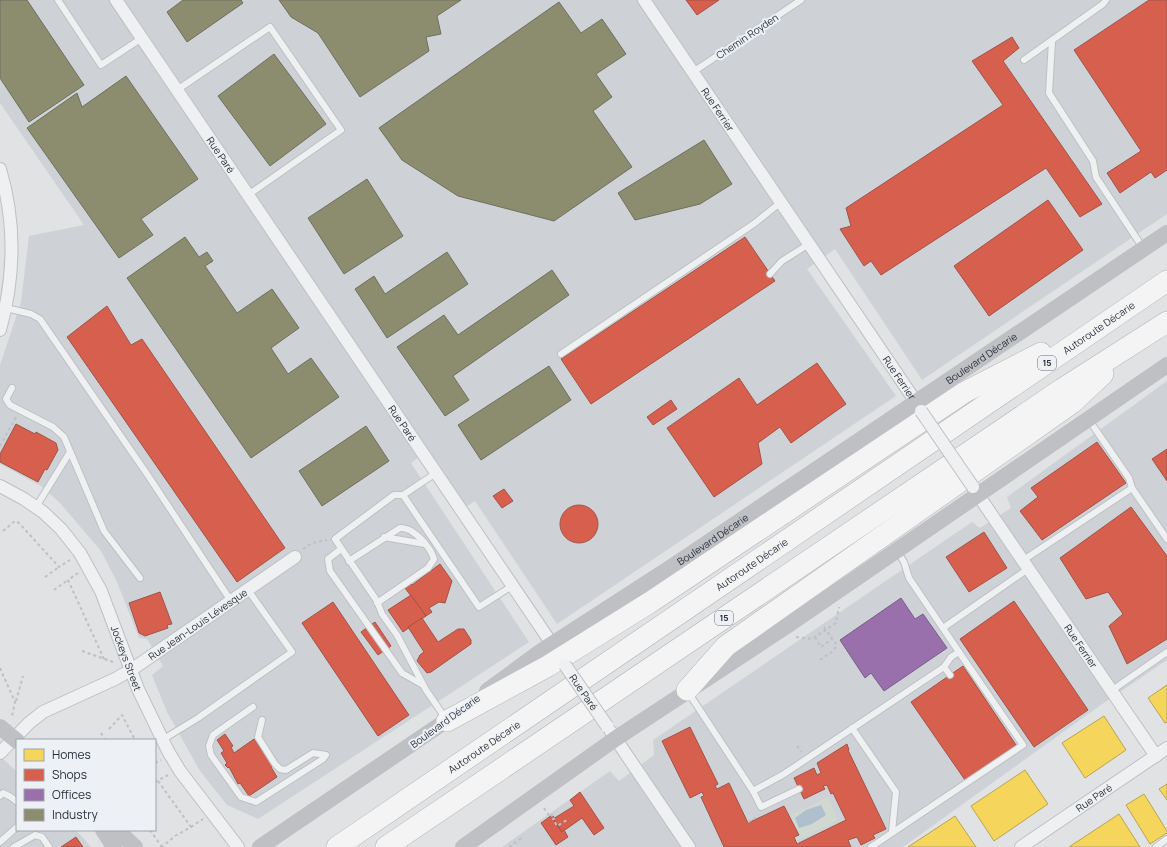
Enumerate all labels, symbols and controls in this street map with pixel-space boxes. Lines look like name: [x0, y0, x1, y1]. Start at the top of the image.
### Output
street label: Chemin Royden: [713, 10, 781, 62]
street label: Rue Ferrier: [698, 85, 738, 134]
street label: Rue Paré: [204, 134, 238, 176]
street label: Autoroute Décarie: [1060, 298, 1138, 357]
street label: Boulevard Décarie: [943, 329, 1020, 387]
street label: Rue Ferrier: [880, 353, 920, 403]
road number: 15: [1038, 356, 1056, 370]
street label: Rue Paré: [385, 402, 420, 444]
street label: Boulevard Décarie: [674, 510, 751, 568]
street label: Autoroute Décarie: [713, 534, 791, 594]
street label: Rue Jean-Louis Lévesque: [145, 585, 250, 663]
road number: 15: [715, 611, 733, 625]
street label: Rue Ferrier: [1061, 621, 1101, 671]
street label: Jockeys Street: [108, 624, 145, 693]
street label: Rue Paré: [566, 671, 601, 713]
street label: Boulevard Décarie: [407, 691, 483, 751]
street label: Autoroute Décarie: [445, 717, 523, 776]
legend: [16, 739, 156, 831]
text: Homes: [52, 746, 91, 763]
text: Shops: [52, 766, 87, 783]
street label: Rue Paré: [1073, 780, 1115, 815]
text: Offices: [52, 786, 91, 803]
text: Industry: [52, 806, 98, 823]

